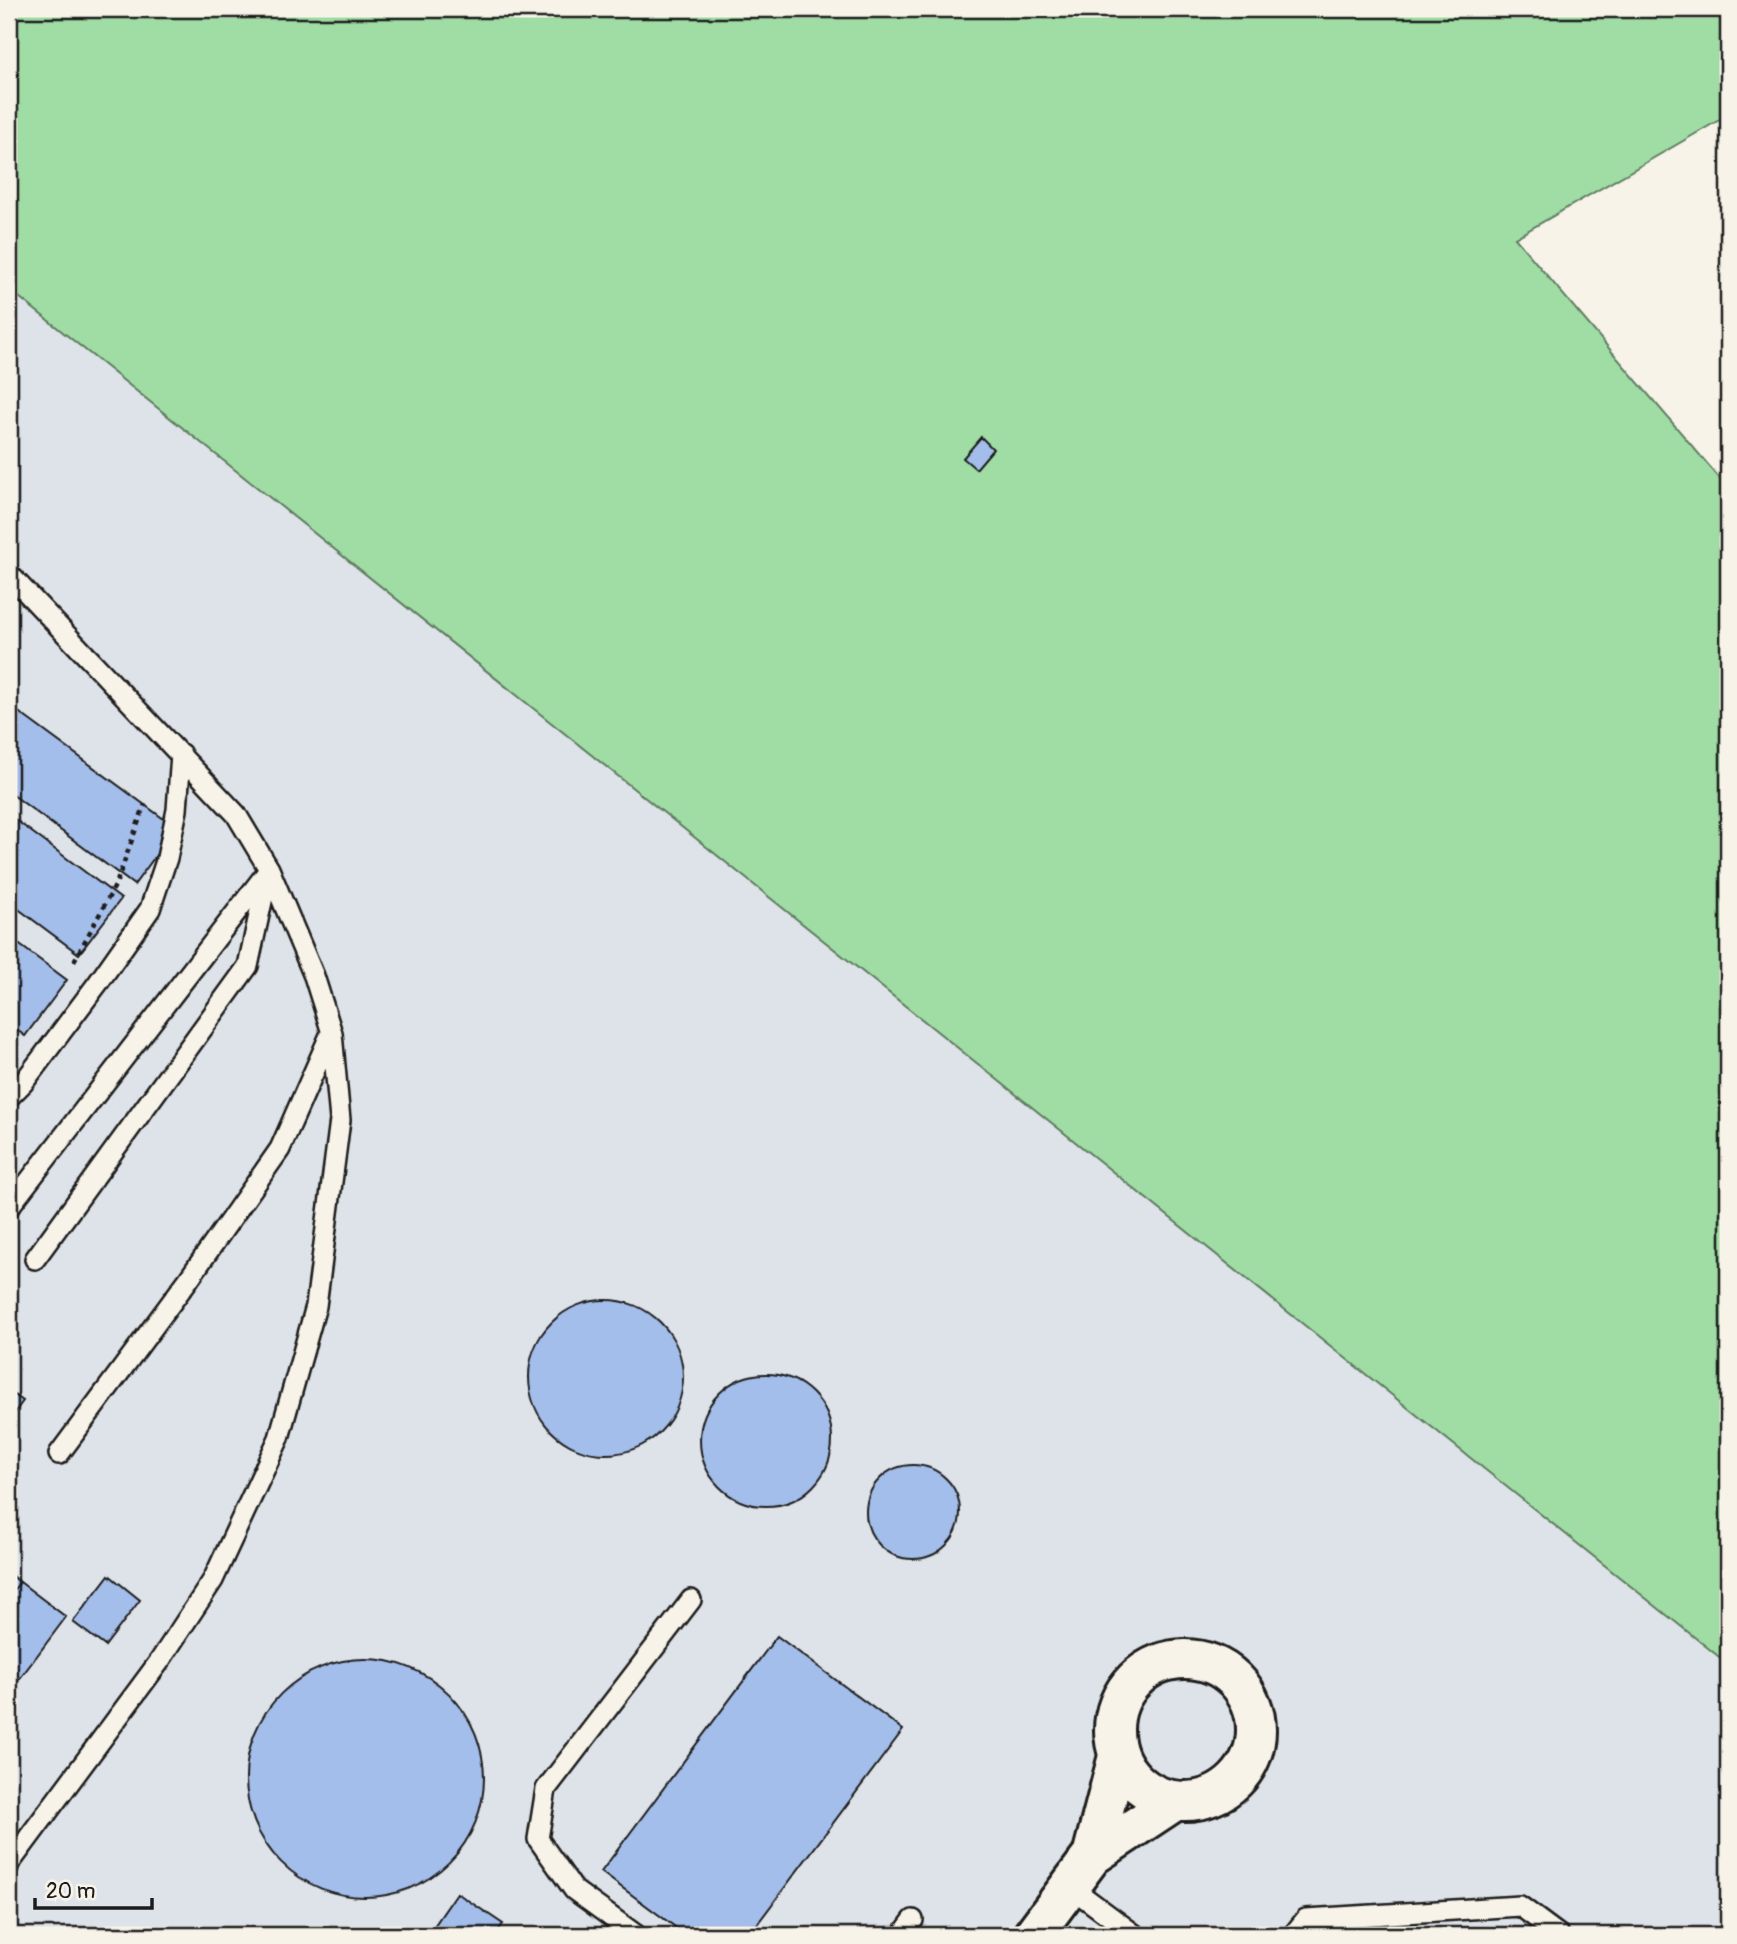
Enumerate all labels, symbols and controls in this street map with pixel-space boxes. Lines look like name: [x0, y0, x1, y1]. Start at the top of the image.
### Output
scale bar: [35, 1867, 152, 1911]
text: 20 m: [46, 1878, 95, 1905]

